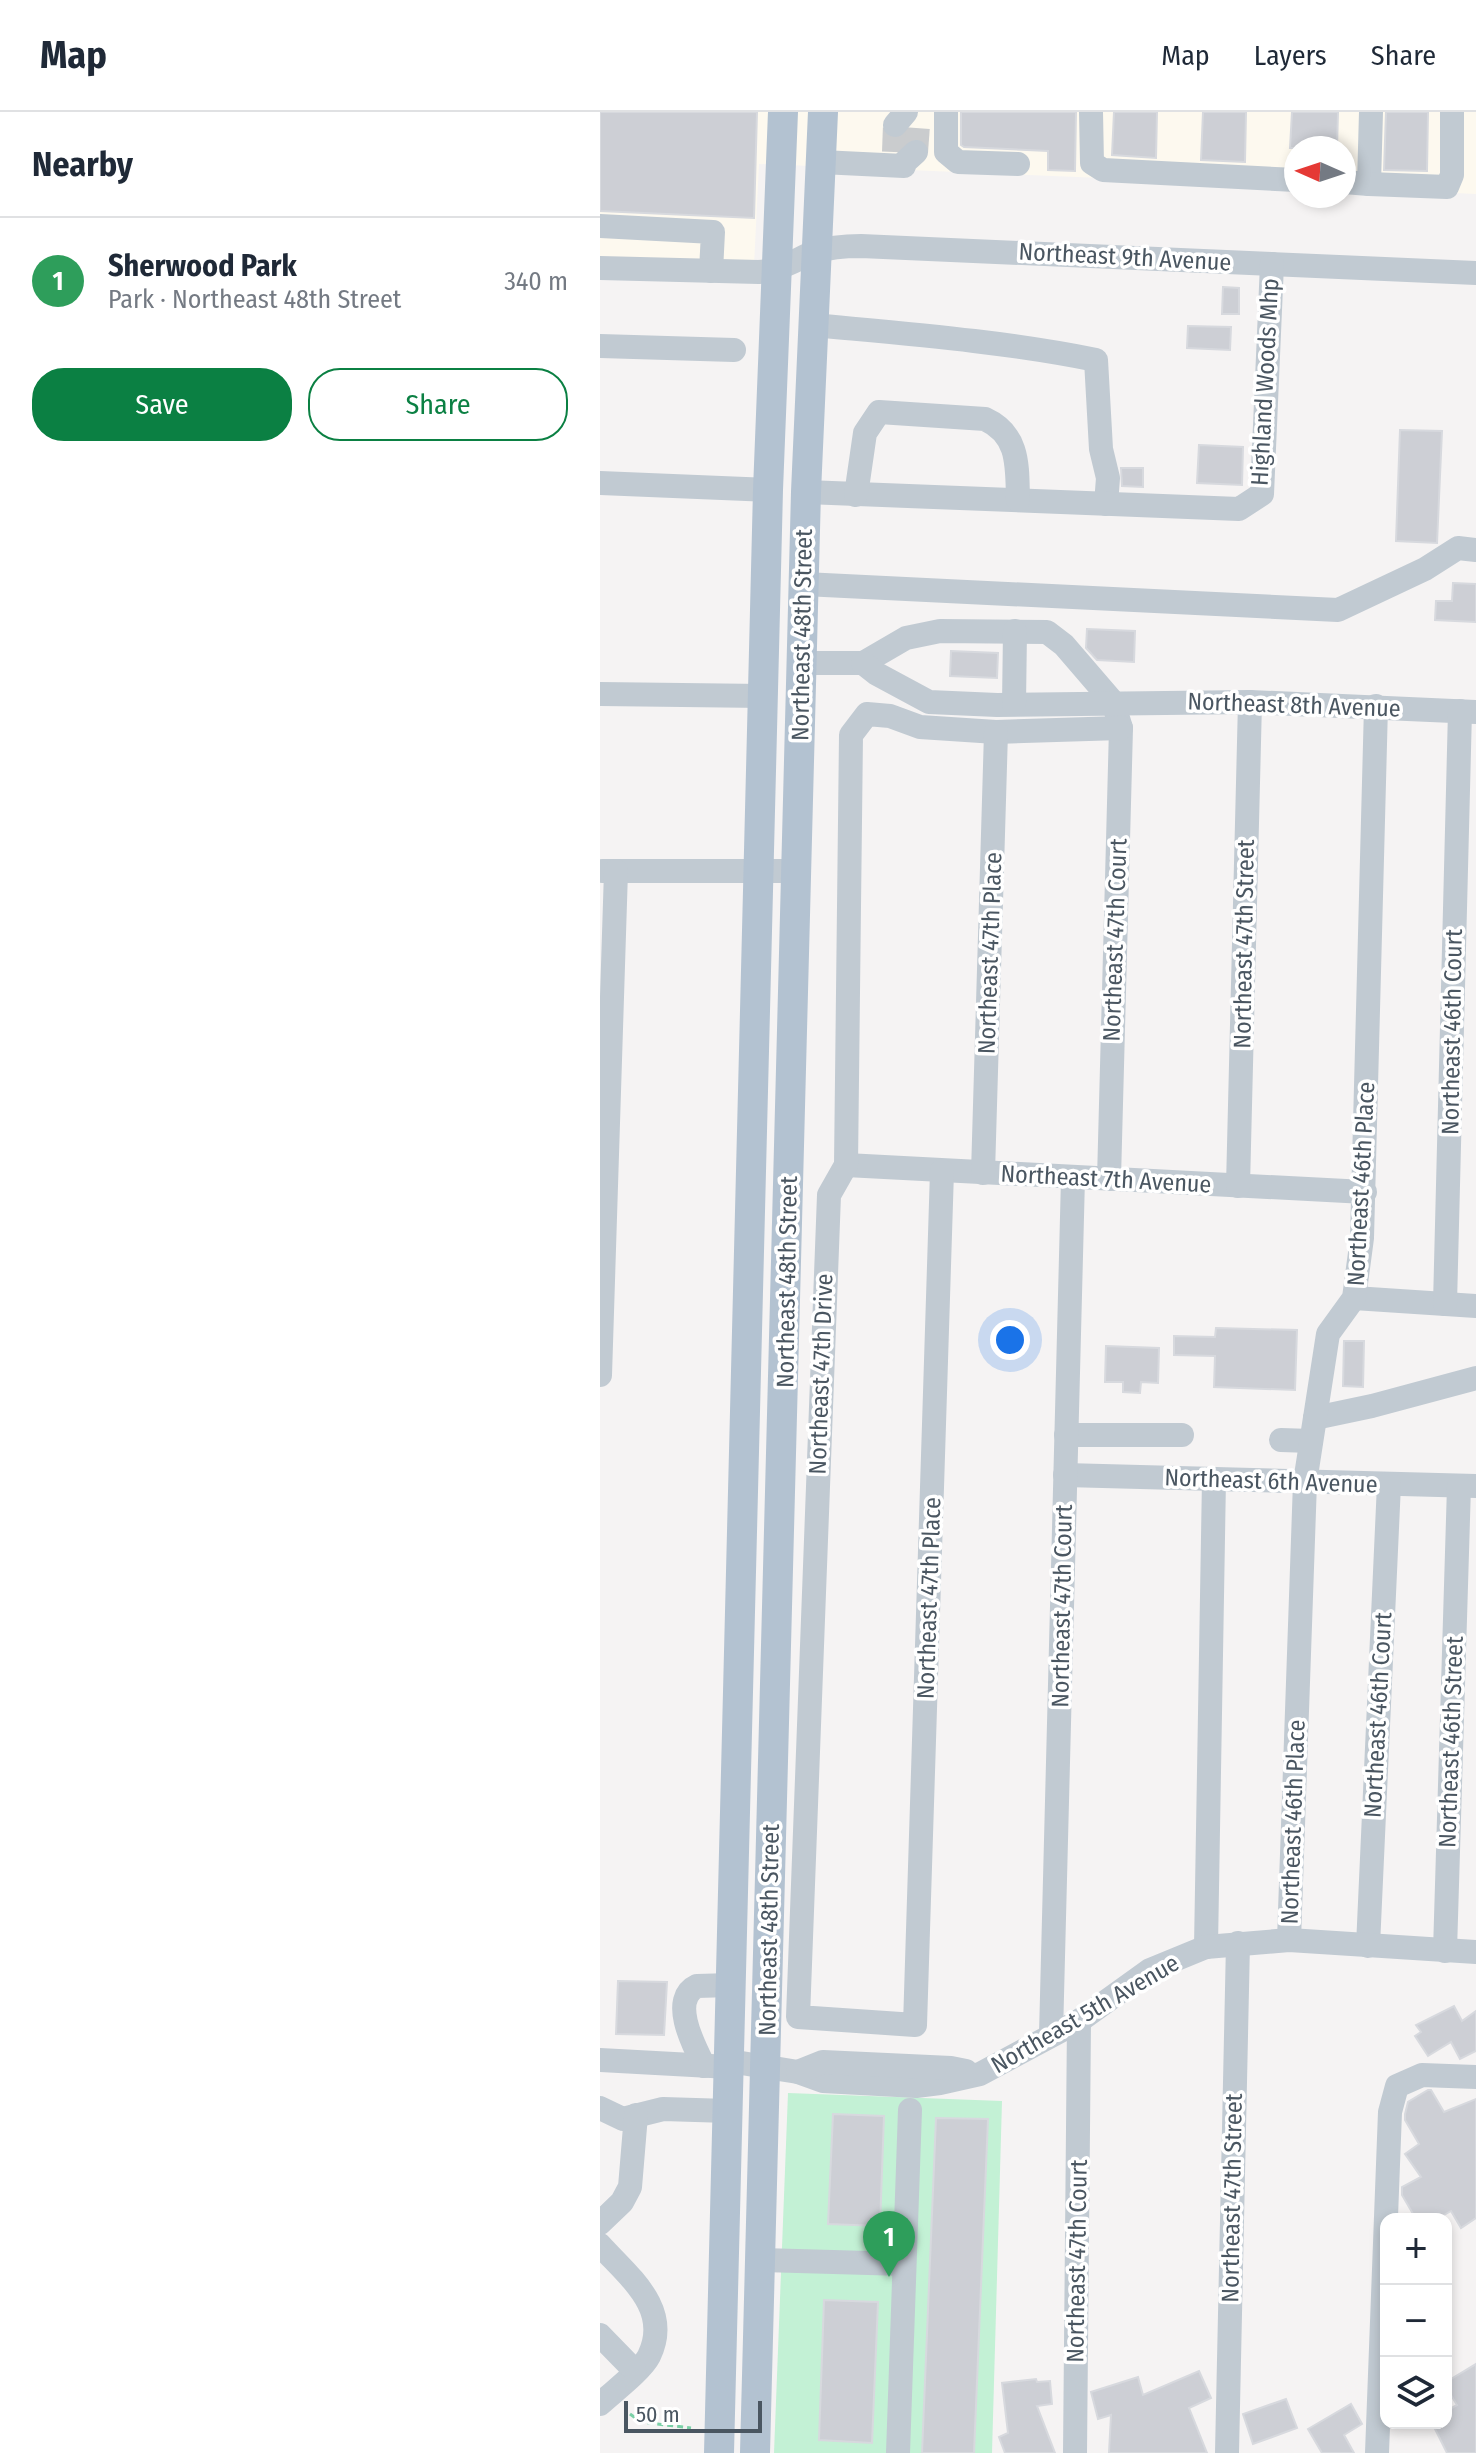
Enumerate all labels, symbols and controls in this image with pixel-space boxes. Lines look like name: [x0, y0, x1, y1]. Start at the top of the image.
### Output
text: Map: [40, 32, 107, 78]
text: Map: [1161, 39, 1210, 72]
text: Layers: [1254, 39, 1327, 72]
text: Share: [1371, 39, 1436, 72]
north arrow: [1284, 136, 1356, 208]
text: Nearby: [32, 144, 133, 185]
street label: Northeast 9th Avenue: [1018, 237, 1232, 277]
text: Sherwood Park: [108, 248, 297, 284]
text: 1: [53, 266, 64, 297]
text: 340 m: [504, 266, 568, 297]
street label: Highland Woods Mhp: [1246, 277, 1284, 487]
text: Park · Northeast 48th Street: [108, 284, 401, 315]
button: Save: [32, 368, 292, 441]
button: Share: [308, 368, 568, 441]
street label: Northeast 48th Street: [786, 529, 818, 741]
street label: Northeast 8th Avenue: [1187, 687, 1401, 723]
street label: Northeast 47th Court: [1097, 838, 1133, 1042]
street label: Northeast 47th Street: [1228, 839, 1260, 1049]
street label: Northeast 47th Place: [972, 852, 1008, 1054]
street label: Northeast 46th Court: [1436, 929, 1468, 1135]
street label: Northeast 46th Place: [1342, 1081, 1380, 1287]
street label: Northeast 7th Avenue: [1000, 1159, 1212, 1199]
street label: Northeast 48th Street: [771, 1176, 803, 1388]
street label: Northeast 47th Drive: [804, 1273, 838, 1475]
your location: [990, 1320, 1030, 1360]
street label: Northeast 6th Avenue: [1164, 1463, 1378, 1499]
street label: Northeast 47th Place: [911, 1497, 947, 1699]
street label: Northeast 47th Court: [1046, 1504, 1078, 1708]
street label: Northeast 46th Court: [1359, 1611, 1397, 1818]
street label: Northeast 46th Street: [1433, 1636, 1469, 1848]
street label: Northeast 46th Place: [1275, 1719, 1311, 1925]
street label: Northeast 48th Street: [753, 1824, 785, 2036]
street label: Northeast 5th Avenue: [986, 1949, 1184, 2079]
street label: Northeast 47th Street: [1216, 2093, 1248, 2303]
street label: Northeast 47th Court: [1061, 2159, 1093, 2363]
pin: 1: [863, 2211, 915, 2277]
map controls: [1380, 2213, 1452, 2429]
button: +: [1380, 2213, 1452, 2285]
button: −: [1380, 2285, 1452, 2357]
button: layers: [1380, 2357, 1452, 2429]
scale bar: [624, 2397, 762, 2433]
text: 50 m: [636, 2401, 680, 2428]

